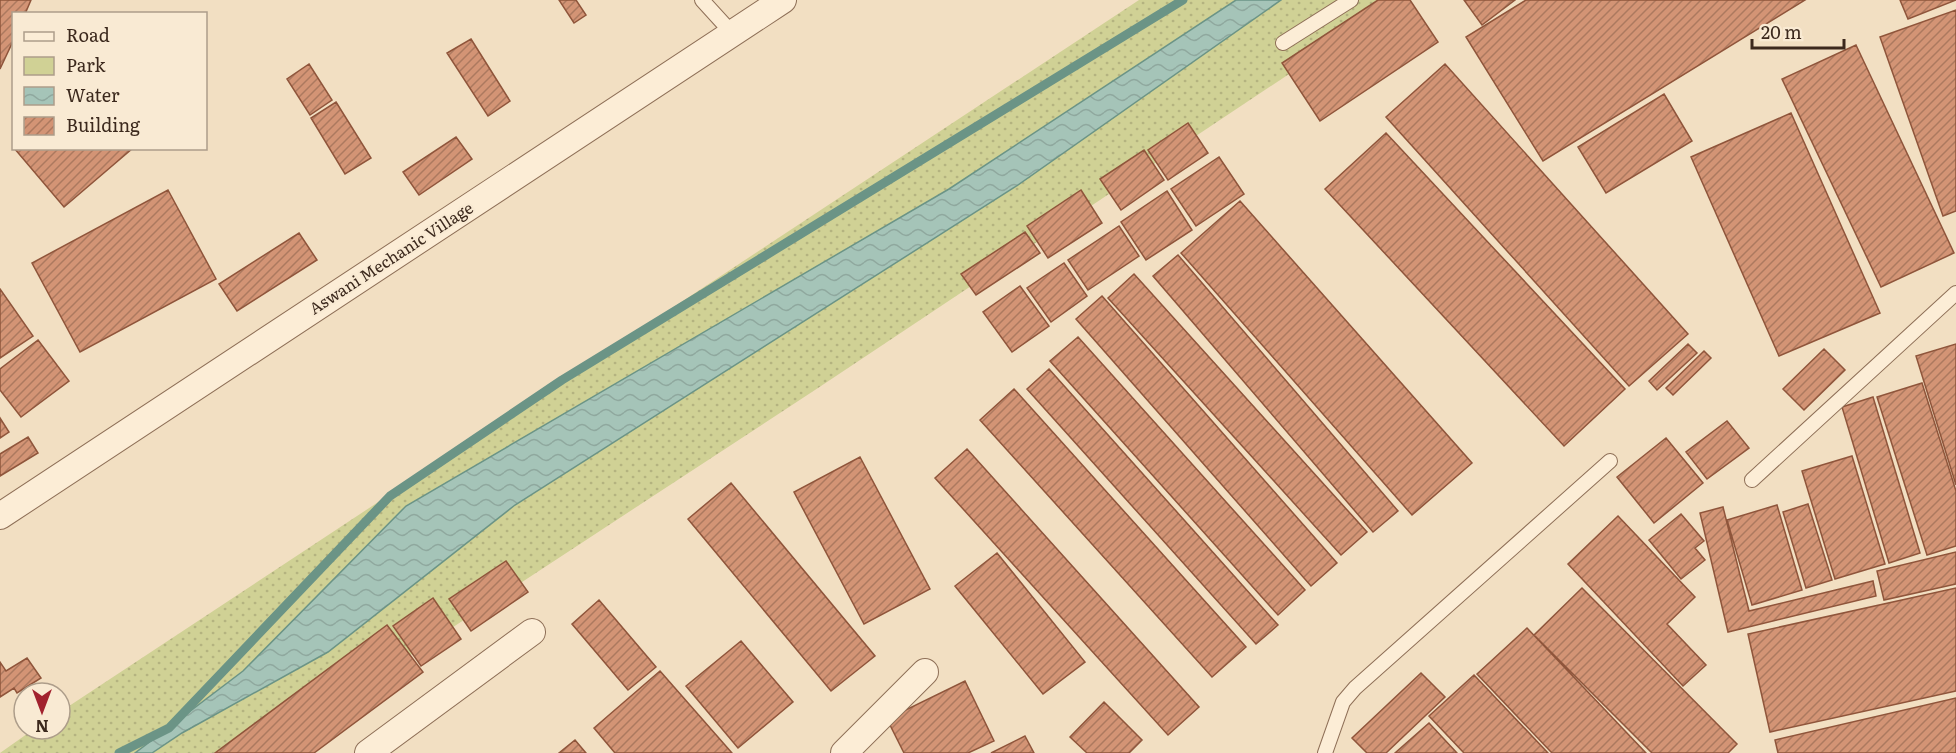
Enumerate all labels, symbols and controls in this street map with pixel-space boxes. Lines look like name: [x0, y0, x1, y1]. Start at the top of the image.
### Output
legend: [12, 12, 207, 150]
scale bar: [1752, 12, 1844, 50]
text: 20 m: [1761, 18, 1802, 45]
text: Road: [66, 21, 110, 48]
text: Park: [66, 51, 107, 78]
text: Water: [66, 81, 120, 108]
text: Building: [66, 111, 141, 138]
street label: Aswani Mechanic Village: [304, 195, 477, 319]
north arrow: [12, 681, 72, 741]
text: N: [35, 715, 49, 739]

